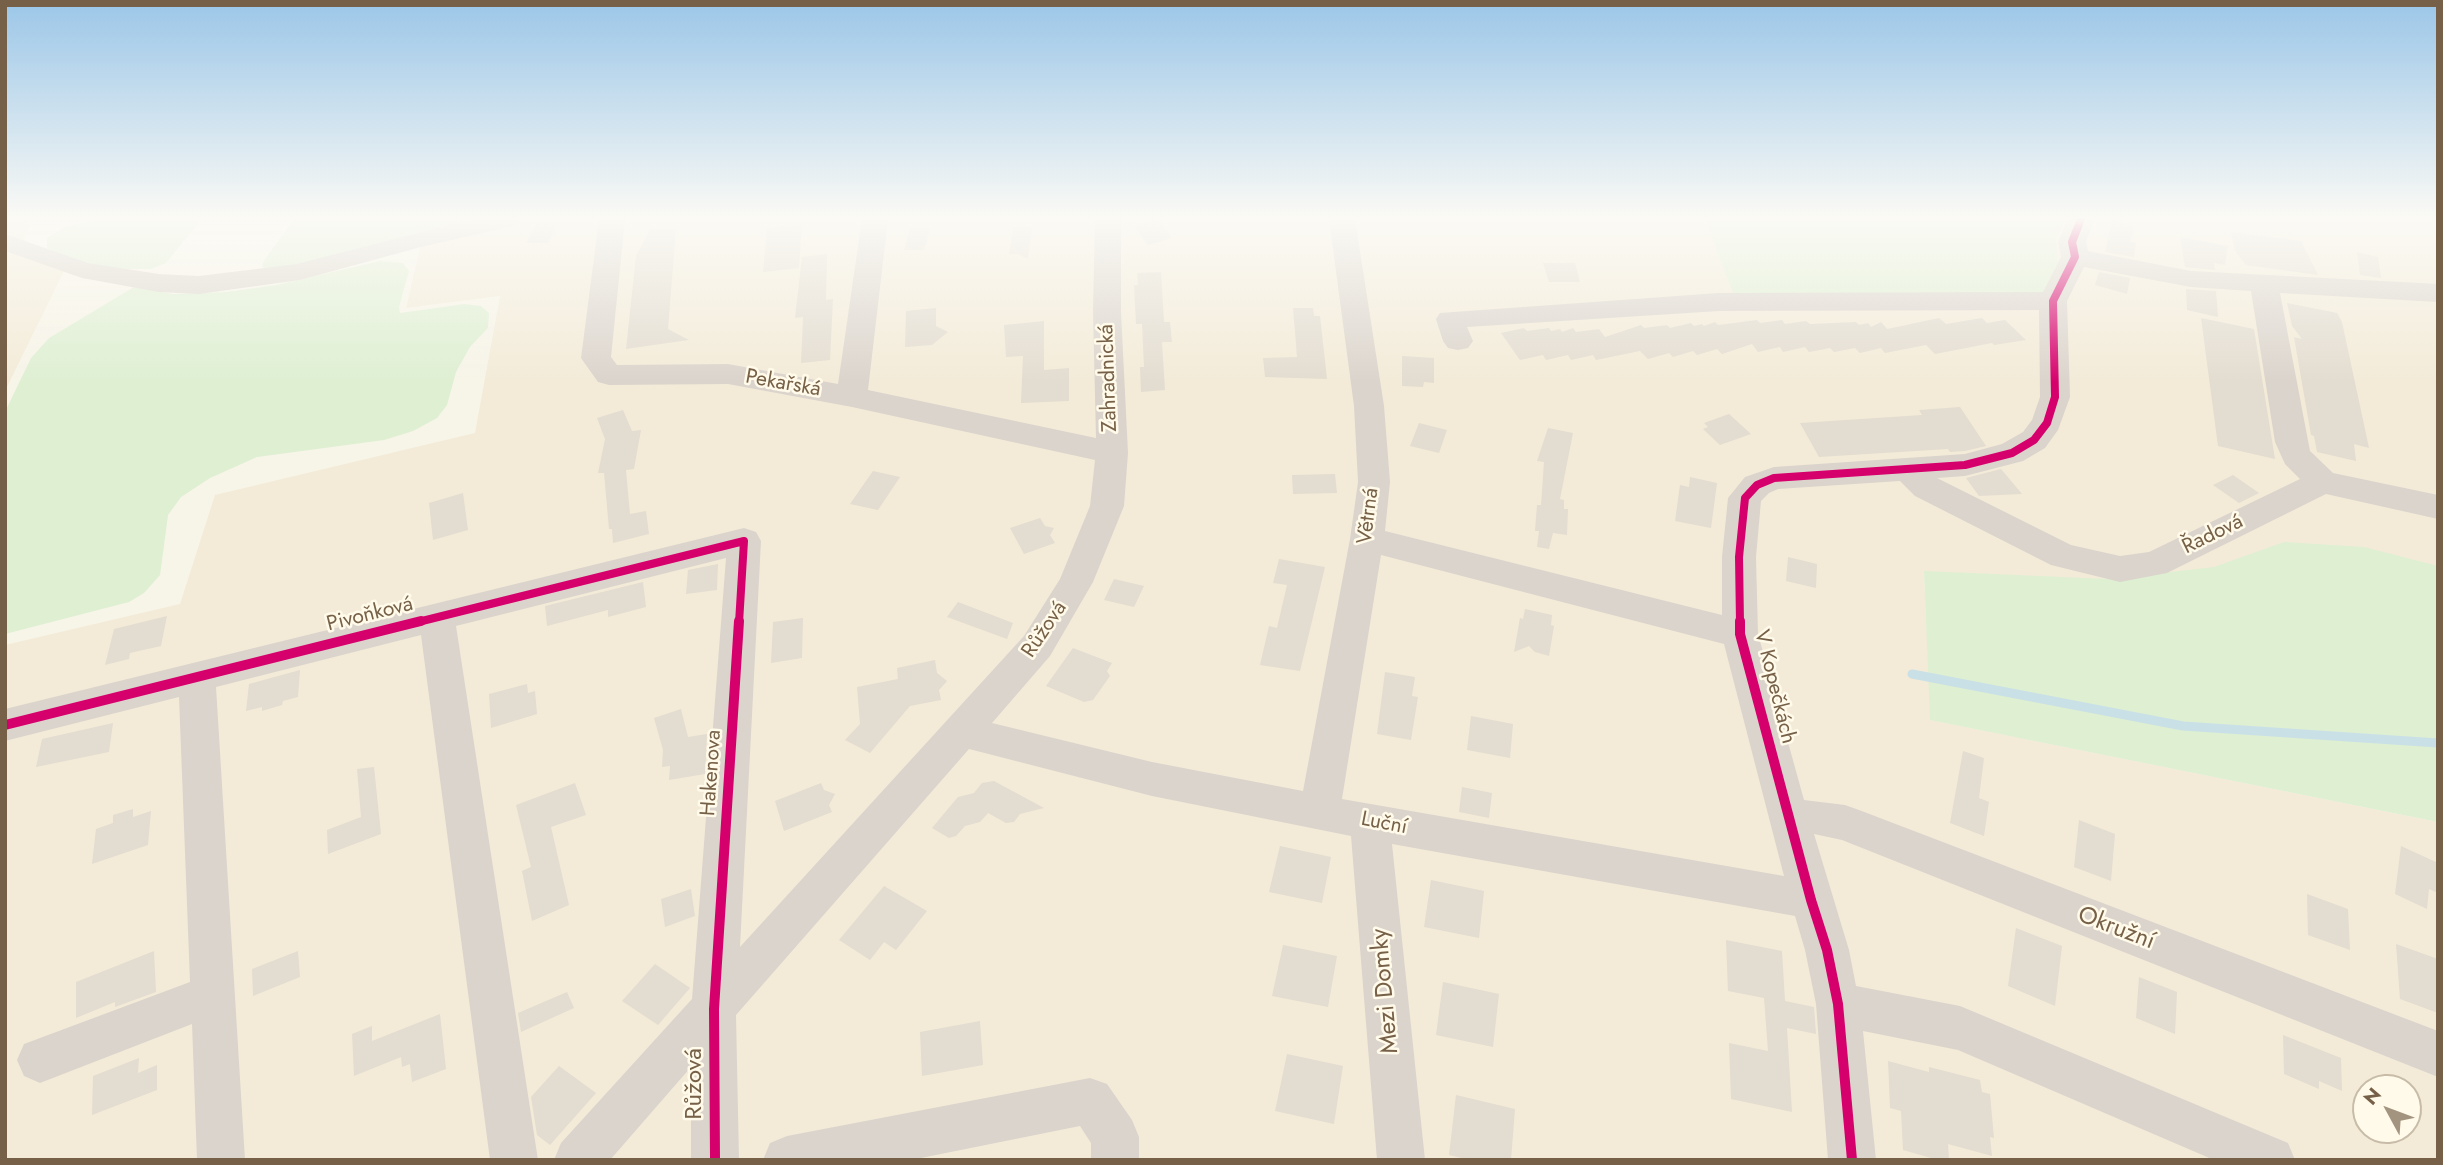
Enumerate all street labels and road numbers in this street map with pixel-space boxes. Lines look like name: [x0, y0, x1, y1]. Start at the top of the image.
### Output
street label: Zahradnická: [1095, 324, 1123, 432]
street label: Pekařská: [743, 365, 823, 403]
street label: Větrná: [1353, 486, 1385, 546]
street label: Řadová: [2179, 510, 2247, 560]
street label: Pivoňková: [324, 592, 416, 638]
street label: Růžová: [1017, 597, 1073, 663]
street label: V Kopečkách: [1748, 628, 1800, 746]
street label: Hakenova: [696, 729, 728, 817]
street label: Luční: [1359, 807, 1409, 841]
street label: Okružní: [2073, 901, 2159, 957]
street label: Mezi Domky: [1366, 927, 1406, 1055]
street label: Růžová: [681, 1048, 709, 1120]

